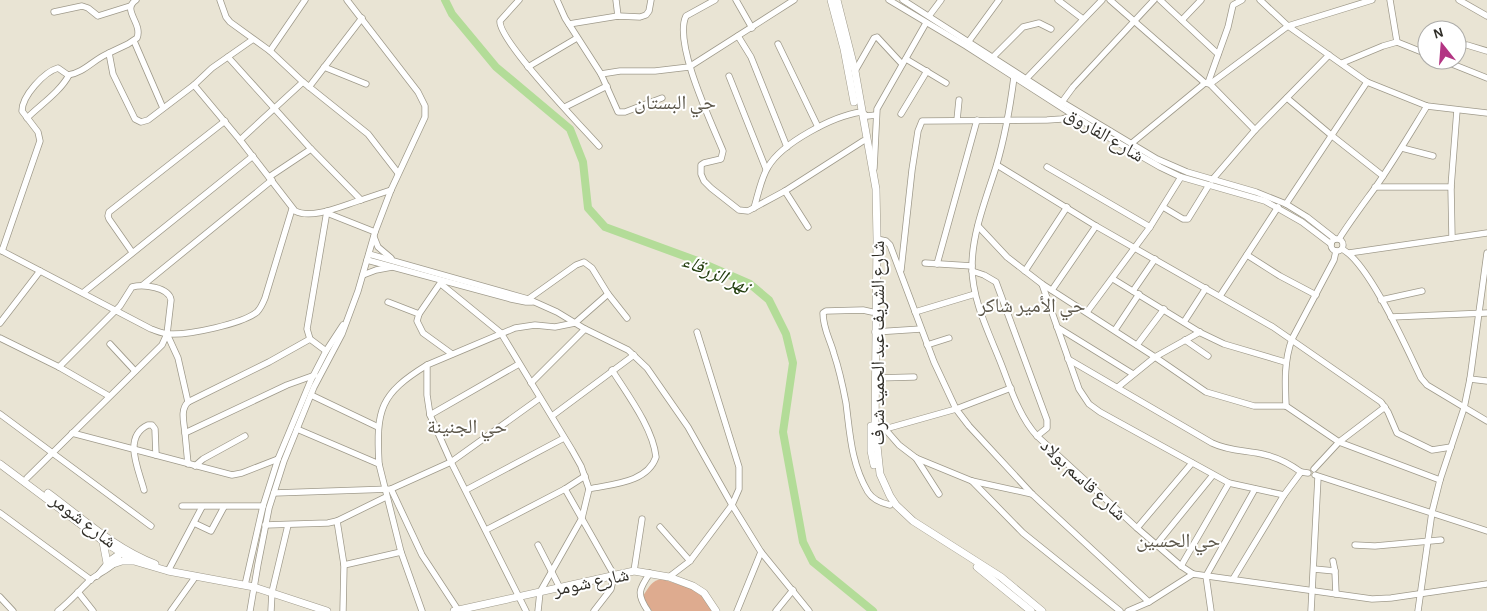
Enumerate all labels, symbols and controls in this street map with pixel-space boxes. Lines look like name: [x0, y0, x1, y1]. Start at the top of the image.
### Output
north arrow: [1417, 20, 1467, 70]
text: N: [1432, 25, 1445, 42]
district label: حي البستان: [634, 93, 716, 118]
street label: شارع الفاروق: [1061, 104, 1147, 167]
street label: شارع الشريف عبد الحميد شرف: [869, 241, 889, 445]
water label: نهر الزرقاء: [679, 250, 755, 300]
district label: حي الأمير شاكر: [977, 296, 1086, 321]
district label: حي الجنينة: [427, 417, 507, 442]
street label: شارع قاسم بولاد: [1035, 436, 1130, 526]
street label: شارع شومر: [45, 490, 120, 553]
district label: حي الحسين: [1136, 531, 1220, 556]
street label: شارع شومر: [551, 565, 631, 601]

